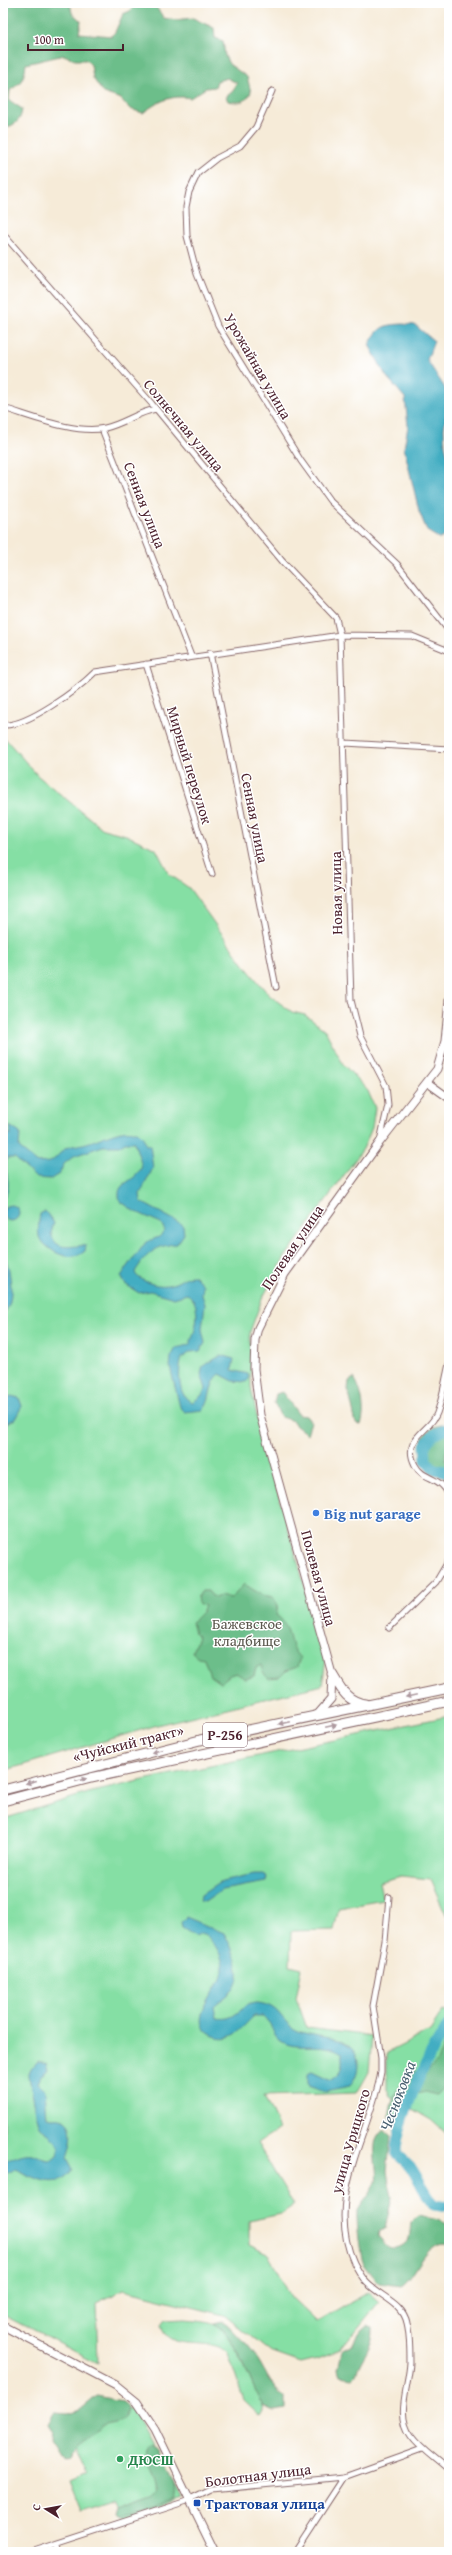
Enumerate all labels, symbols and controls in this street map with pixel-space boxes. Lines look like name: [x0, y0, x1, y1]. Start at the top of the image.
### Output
scale bar: [28, 26, 123, 52]
text: 100 m: [34, 31, 64, 48]
street label: Урожайная улица: [219, 309, 297, 424]
street label: Солнечная улица: [139, 374, 230, 476]
street label: Сенная улица: [119, 459, 171, 552]
street label: Мирный переулок: [162, 703, 218, 827]
street label: Сенная улица: [236, 771, 274, 866]
street label: Новая улица: [325, 850, 347, 935]
street label: Полевая улица: [256, 1200, 329, 1294]
place label: Big nut garage: [324, 1503, 421, 1524]
marker: Big nut garage: [311, 1508, 321, 1518]
street label: Полевая улица: [296, 1528, 342, 1629]
park label: Бажевское кладбище: [212, 1613, 282, 1651]
one-way arrow: [405, 1694, 417, 1700]
street label: «Чуйский тракт»: [70, 1719, 186, 1767]
one-way arrow: [278, 1721, 290, 1727]
one-way arrow: [325, 1722, 337, 1728]
road number: Р-256: [203, 1723, 247, 1747]
one-way arrow: [150, 1748, 163, 1754]
one-way arrow: [75, 1777, 87, 1783]
one-way arrow: [24, 1780, 37, 1786]
water label: Чесноковка: [373, 2057, 422, 2135]
street label: улица Урицкого: [325, 2086, 375, 2197]
place label: ДЮСШ: [127, 2449, 174, 2470]
marker: ДЮСШ: [115, 2454, 125, 2464]
street label: Болотная улица: [204, 2458, 313, 2492]
north arrow: [26, 2489, 66, 2529]
place label: Трактовая улица: [205, 2493, 325, 2514]
marker: Трактовая улица: [192, 2498, 202, 2508]
text: С: [28, 2503, 45, 2512]

